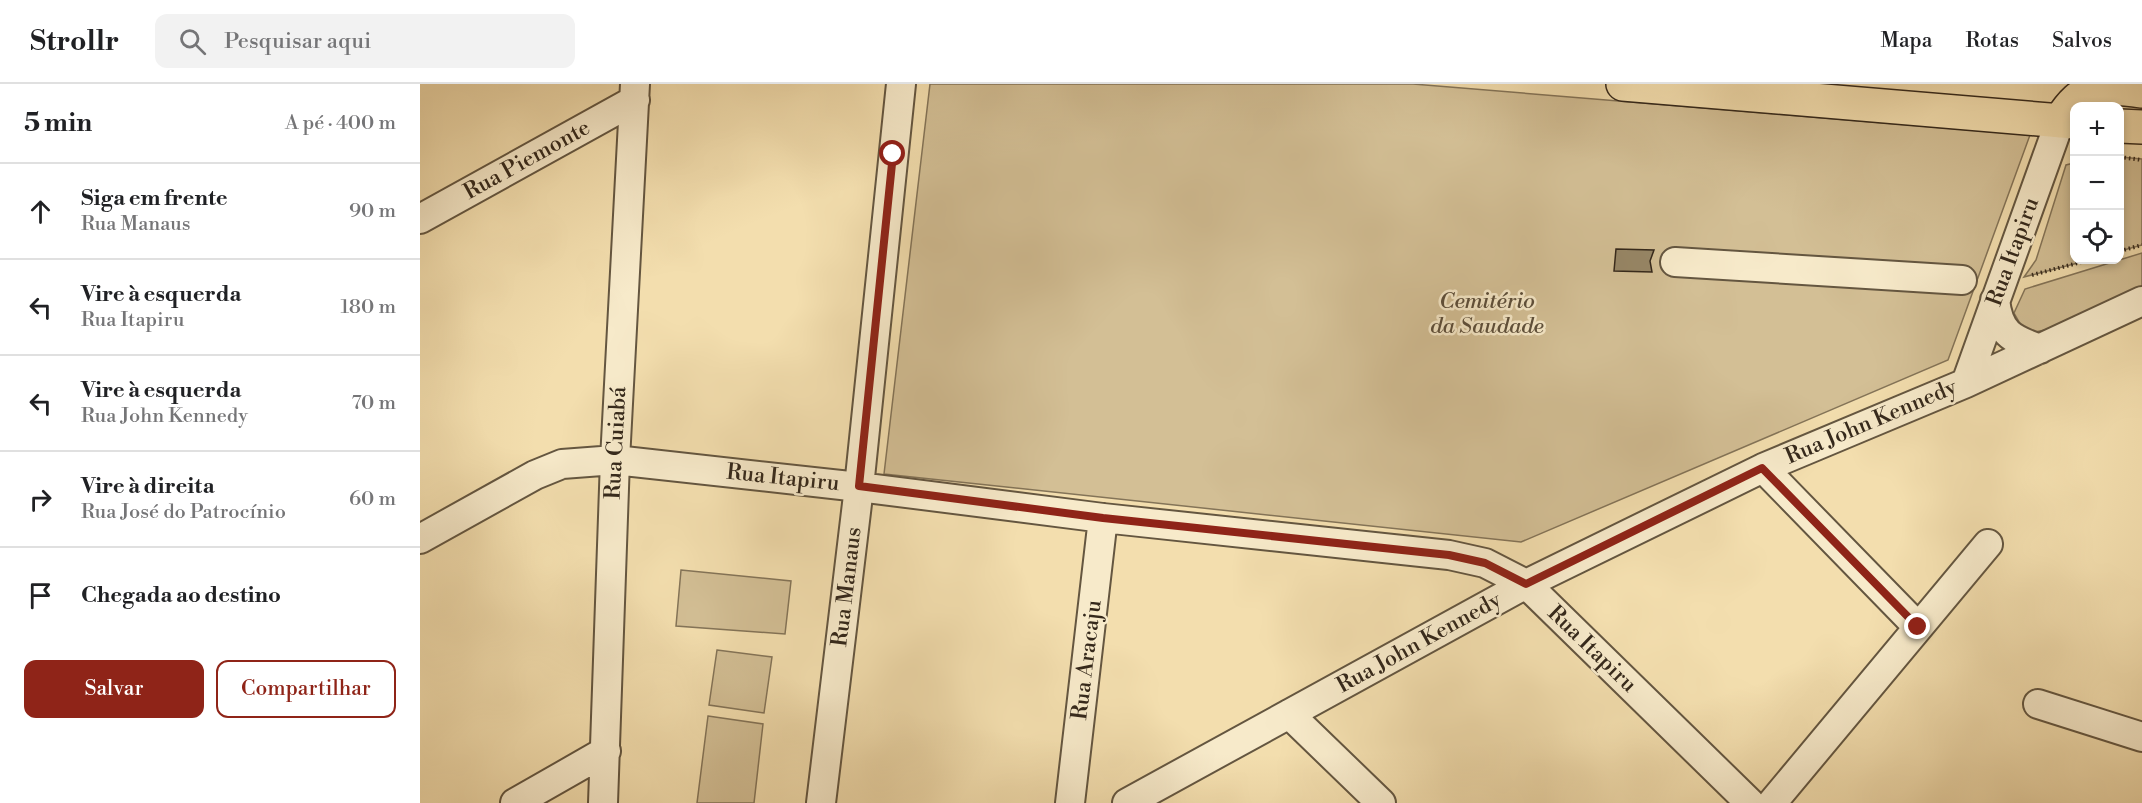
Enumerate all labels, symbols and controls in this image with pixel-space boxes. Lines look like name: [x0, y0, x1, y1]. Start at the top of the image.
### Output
search box: [155, 14, 575, 68]
text: Strollr: [30, 24, 119, 59]
icon: search: [176, 25, 209, 58]
text: Pesquisar aqui: [224, 28, 371, 55]
text: Mapa: [1880, 28, 1932, 54]
text: Rotas: [1965, 28, 2019, 54]
text: Salvos: [2052, 28, 2112, 54]
map controls: [2070, 102, 2124, 264]
button: +: [2070, 102, 2124, 156]
text: 5 min: [24, 107, 92, 139]
text: A pé · 400 m: [285, 111, 396, 136]
street label: Rua Piemonte: [459, 114, 595, 206]
route start: [879, 140, 905, 166]
button: −: [2070, 156, 2124, 210]
text: Siga em frente: [81, 185, 228, 212]
street label: Rua Itapiru: [1981, 194, 2045, 310]
icon: ahead: [24, 195, 57, 228]
text: 90 m: [349, 199, 396, 224]
button: locate: [2070, 210, 2124, 264]
text: Rua Manaus: [81, 212, 190, 237]
text: Vire à esquerda: [81, 281, 241, 308]
park label: Cemitério da Saudade: [1430, 288, 1544, 340]
icon: left: [24, 291, 57, 324]
text: 180 m: [341, 295, 396, 320]
text: Rua Itapiru: [81, 308, 184, 333]
street label: Rua John Kennedy: [1781, 374, 1961, 470]
text: Vire à esquerda: [81, 377, 241, 404]
street label: Rua Cuiabá: [600, 385, 632, 500]
icon: left: [24, 387, 57, 420]
text: 70 m: [352, 391, 396, 416]
text: Rua John Kennedy: [81, 404, 248, 429]
street label: Rua Itapiru: [725, 459, 841, 497]
text: Vire à direita: [81, 473, 215, 500]
icon: right: [24, 483, 57, 516]
text: 60 m: [349, 487, 396, 512]
text: Rua José do Patrocínio: [81, 500, 286, 525]
street label: Rua Manaus: [826, 526, 868, 648]
icon: arrive: [24, 579, 57, 612]
text: Chegada ao destino: [81, 582, 281, 609]
street label: Rua John Kennedy: [1332, 586, 1506, 699]
street label: Rua Aracaju: [1066, 598, 1108, 722]
street label: Rua Itapiru: [1542, 600, 1643, 699]
route end: [1904, 613, 1930, 639]
button: Salvar: [24, 660, 204, 718]
button: Compartilhar: [216, 660, 396, 718]

